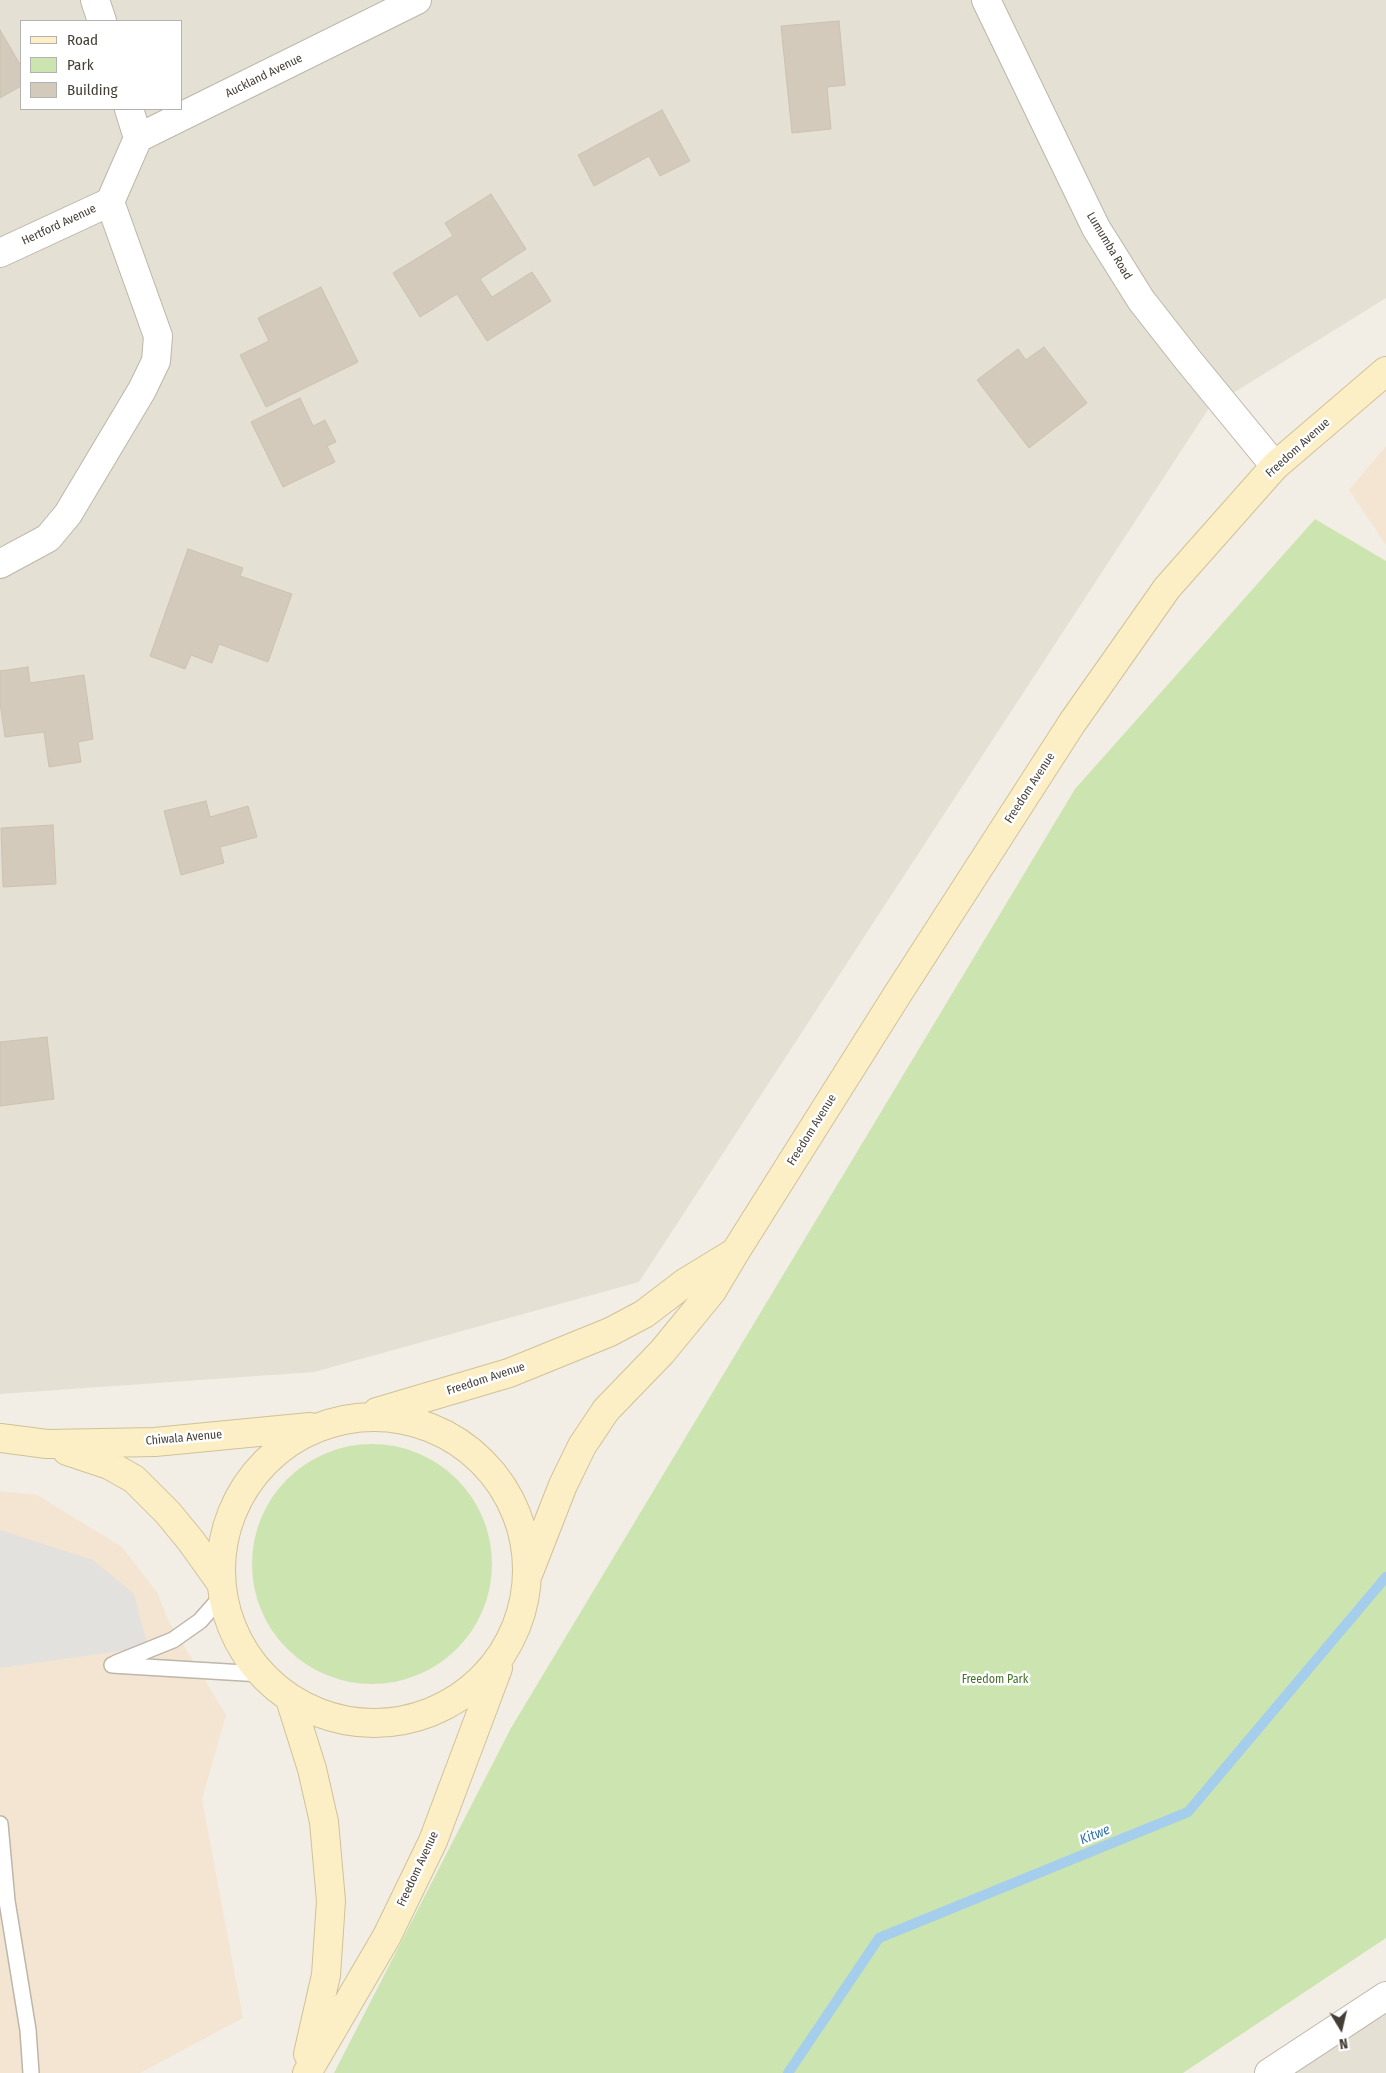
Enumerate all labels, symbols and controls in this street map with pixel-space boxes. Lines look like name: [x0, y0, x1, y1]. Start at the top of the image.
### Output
legend: [20, 20, 182, 110]
text: Road: [67, 31, 98, 49]
street label: Auckland Avenue: [223, 51, 305, 101]
text: Park: [67, 56, 94, 74]
text: Building: [67, 81, 118, 99]
street label: Hertford Avenue: [20, 201, 98, 249]
street label: Lumumba Road: [1083, 210, 1135, 282]
street label: Freedom Avenue: [1263, 415, 1333, 481]
street label: Freedom Avenue: [1002, 750, 1058, 826]
street label: Freedom Avenue: [784, 1092, 840, 1168]
street label: Freedom Avenue: [445, 1360, 527, 1398]
street label: Chiwala Avenue: [145, 1427, 223, 1449]
park label: Freedom Park: [962, 1673, 1028, 1687]
water label: Kitwe: [1077, 1821, 1113, 1849]
street label: Freedom Avenue: [394, 1829, 442, 1909]
north arrow: [1316, 2003, 1366, 2053]
text: N: [1338, 2034, 1349, 2052]

